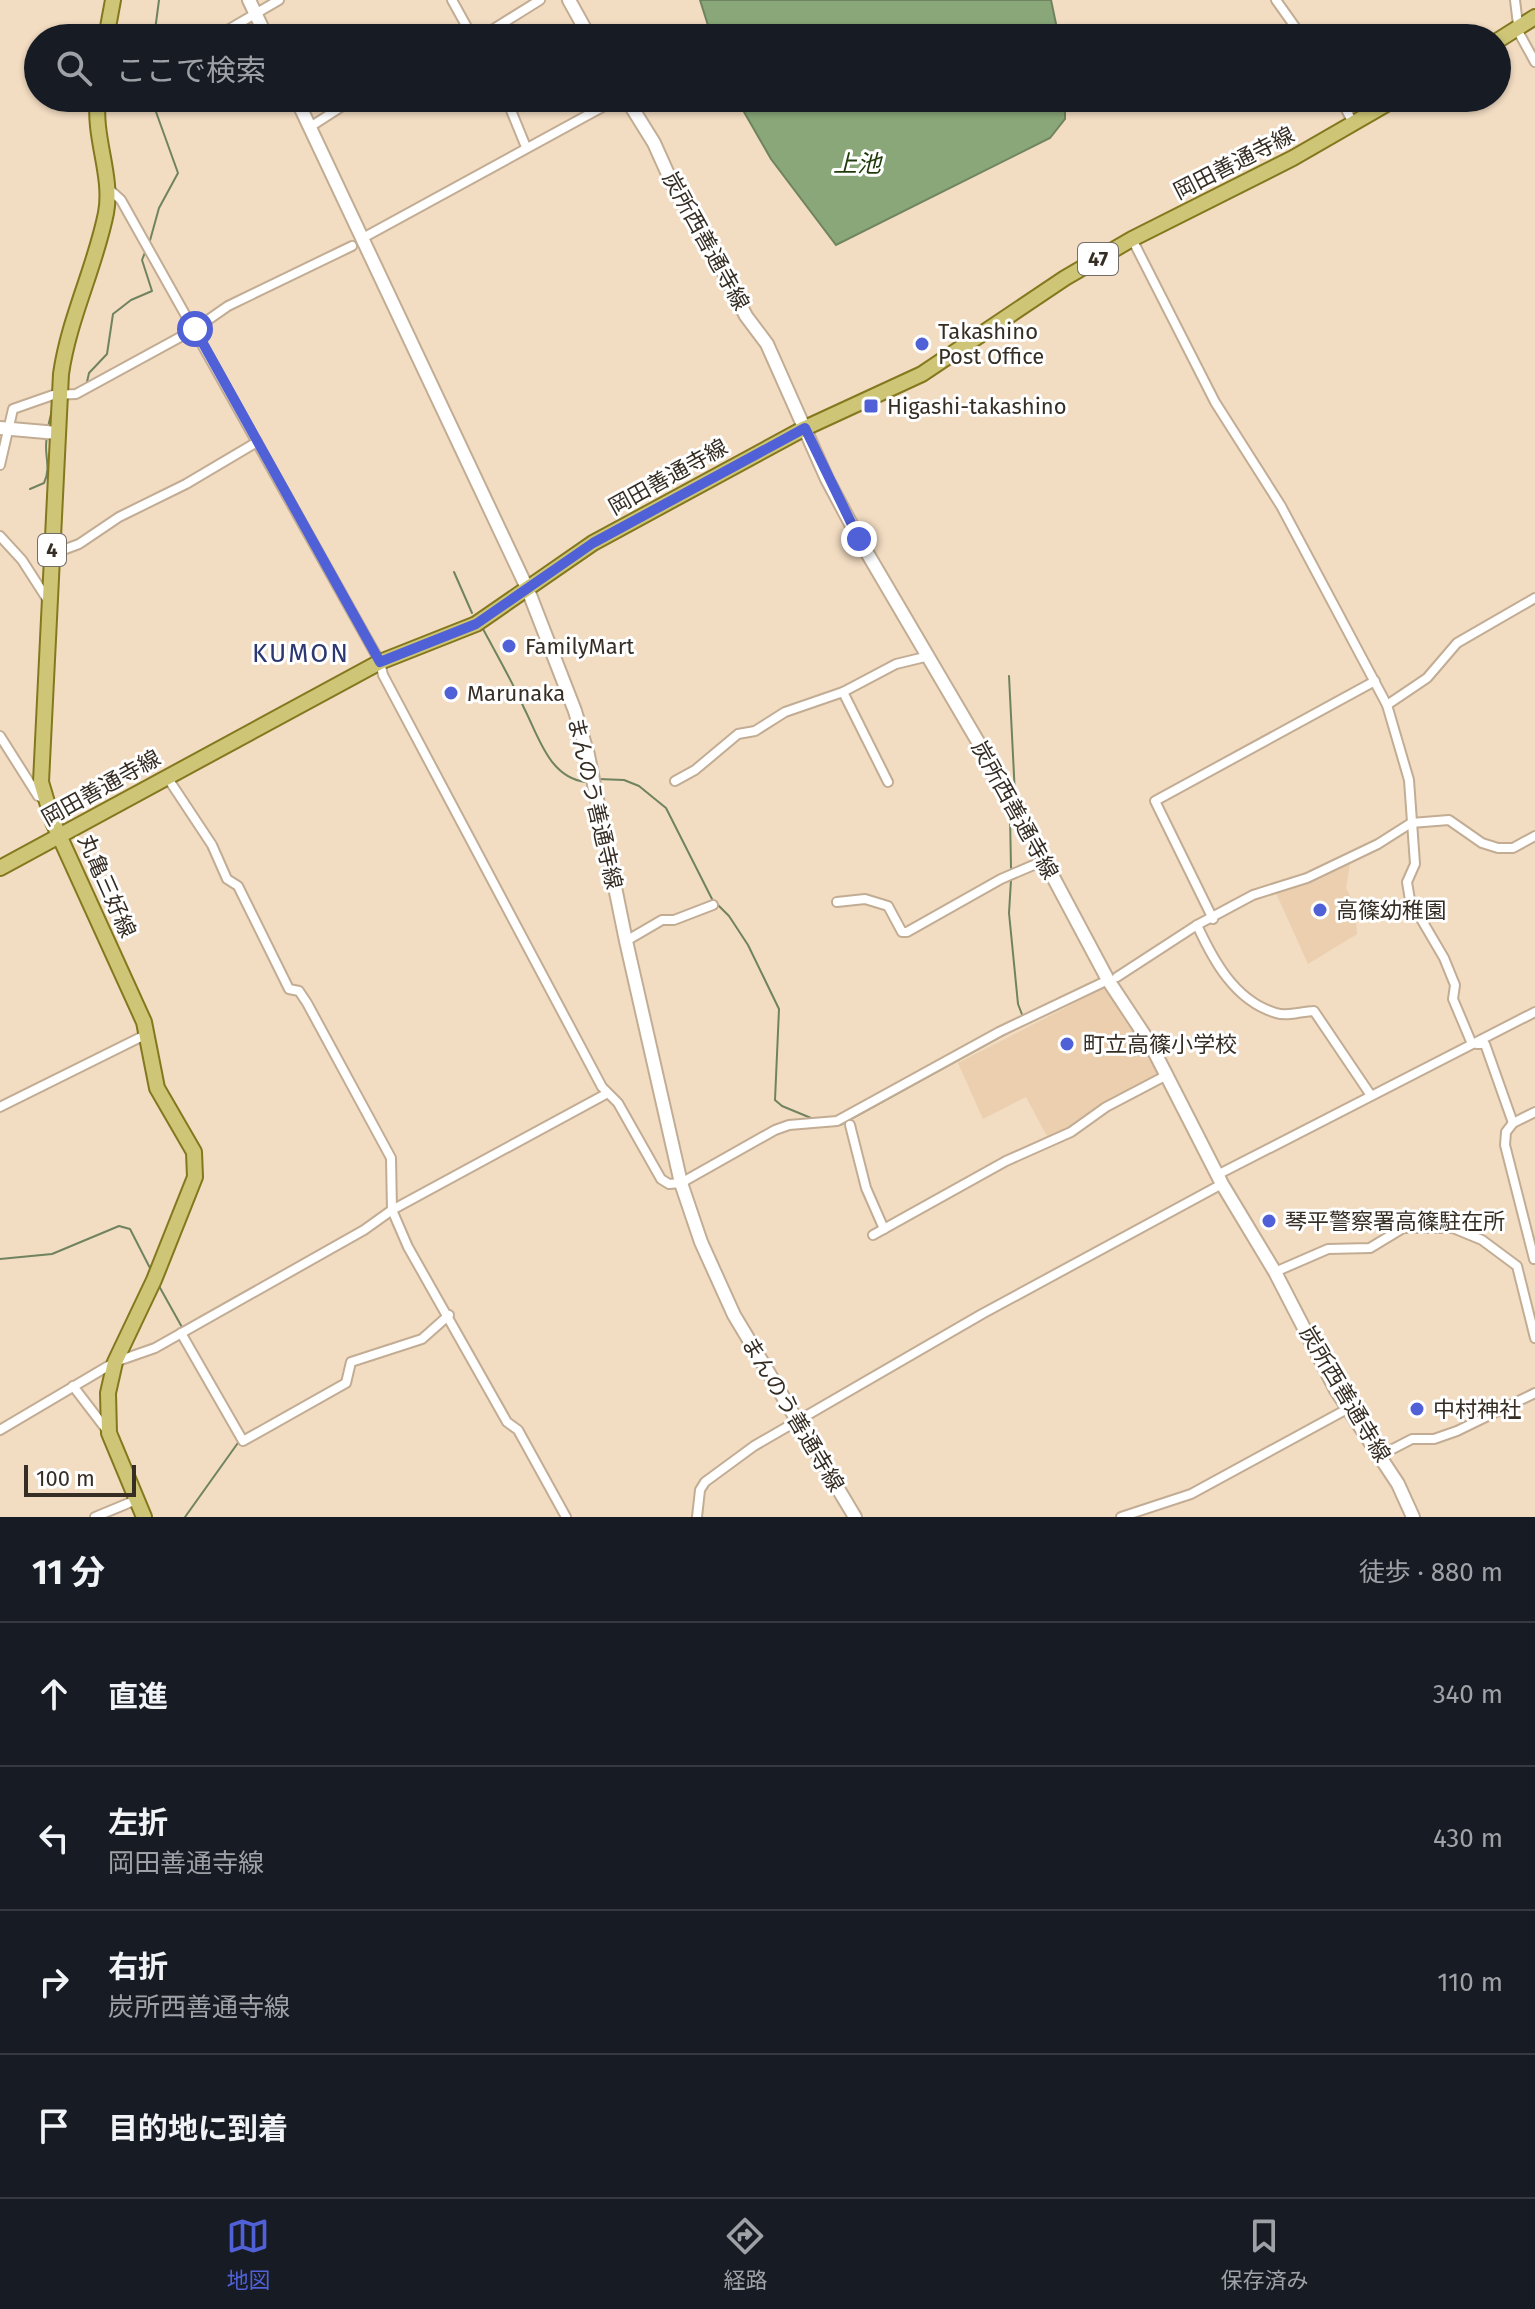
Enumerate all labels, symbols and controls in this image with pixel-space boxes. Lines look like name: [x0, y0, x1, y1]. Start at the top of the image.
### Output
search box: [24, 24, 1511, 112]
icon: search: [52, 46, 96, 90]
text: ここで検索: [116, 53, 266, 89]
street label: 岡田善通寺線: [1169, 121, 1299, 205]
water label: 上池: [833, 150, 883, 178]
street label: 炭所西善通寺線: [657, 167, 755, 315]
road number: 47: [1078, 243, 1118, 275]
route start: [177, 311, 213, 347]
place label: Takashino Post Office: [938, 318, 1044, 370]
marker: Takashino Post Office: [913, 335, 931, 353]
place label: Higashi-takashino: [887, 393, 1067, 420]
marker: Higashi-takashino: [862, 397, 880, 415]
street label: 岡田善通寺線: [604, 433, 732, 521]
route end: [841, 521, 877, 557]
road number: 4: [38, 534, 66, 566]
place label: FamilyMart: [525, 633, 634, 660]
marker: FamilyMart: [500, 637, 518, 655]
district label: KUMON: [252, 638, 350, 669]
place label: Marunaka: [467, 680, 565, 707]
marker: Marunaka: [442, 684, 460, 702]
street label: まんのう善通寺線: [562, 714, 628, 892]
street label: 炭所西善通寺線: [966, 736, 1064, 884]
street label: 岡田善通寺線: [37, 744, 165, 832]
street label: 丸亀三好線: [72, 830, 142, 942]
place label: 高篠幼稚園: [1336, 897, 1446, 924]
marker: 高篠幼稚園: [1311, 901, 1329, 919]
place label: 町立高篠小学校: [1083, 1031, 1237, 1058]
marker: 町立高篠小学校: [1058, 1035, 1076, 1053]
place label: 琴平警察署高篠駐在所: [1285, 1208, 1505, 1235]
marker: 琴平警察署高篠駐在所: [1260, 1212, 1278, 1230]
street label: 炭所西善通寺線: [1294, 1321, 1396, 1467]
street label: まんのう善通寺線: [736, 1332, 850, 1496]
place label: 中村神社: [1433, 1396, 1521, 1423]
marker: 中村神社: [1408, 1400, 1426, 1418]
scale bar: [24, 1461, 136, 1497]
text: 100 m: [36, 1465, 95, 1492]
text: 11 分: [32, 1552, 105, 1593]
text: 徒歩 · 880 m: [1359, 1557, 1503, 1588]
icon: ahead: [32, 1672, 76, 1716]
text: 直進: [108, 1679, 168, 1715]
text: 340 m: [1433, 1679, 1503, 1710]
text: 左折: [108, 1805, 168, 1841]
icon: left: [32, 1816, 76, 1860]
text: 430 m: [1433, 1823, 1503, 1854]
text: 岡田善通寺線: [108, 1848, 264, 1879]
text: 右折: [108, 1949, 168, 1985]
icon: right: [32, 1960, 76, 2004]
text: 110 m: [1437, 1967, 1503, 1998]
text: 炭所西善通寺線: [108, 1992, 290, 2023]
icon: arrive: [32, 2104, 76, 2148]
text: 目的地に到着: [108, 2111, 288, 2147]
tab: 地図: [226, 2214, 271, 2294]
tab: 経路: [723, 2214, 768, 2294]
tab: 保存済み: [1220, 2214, 1309, 2294]

